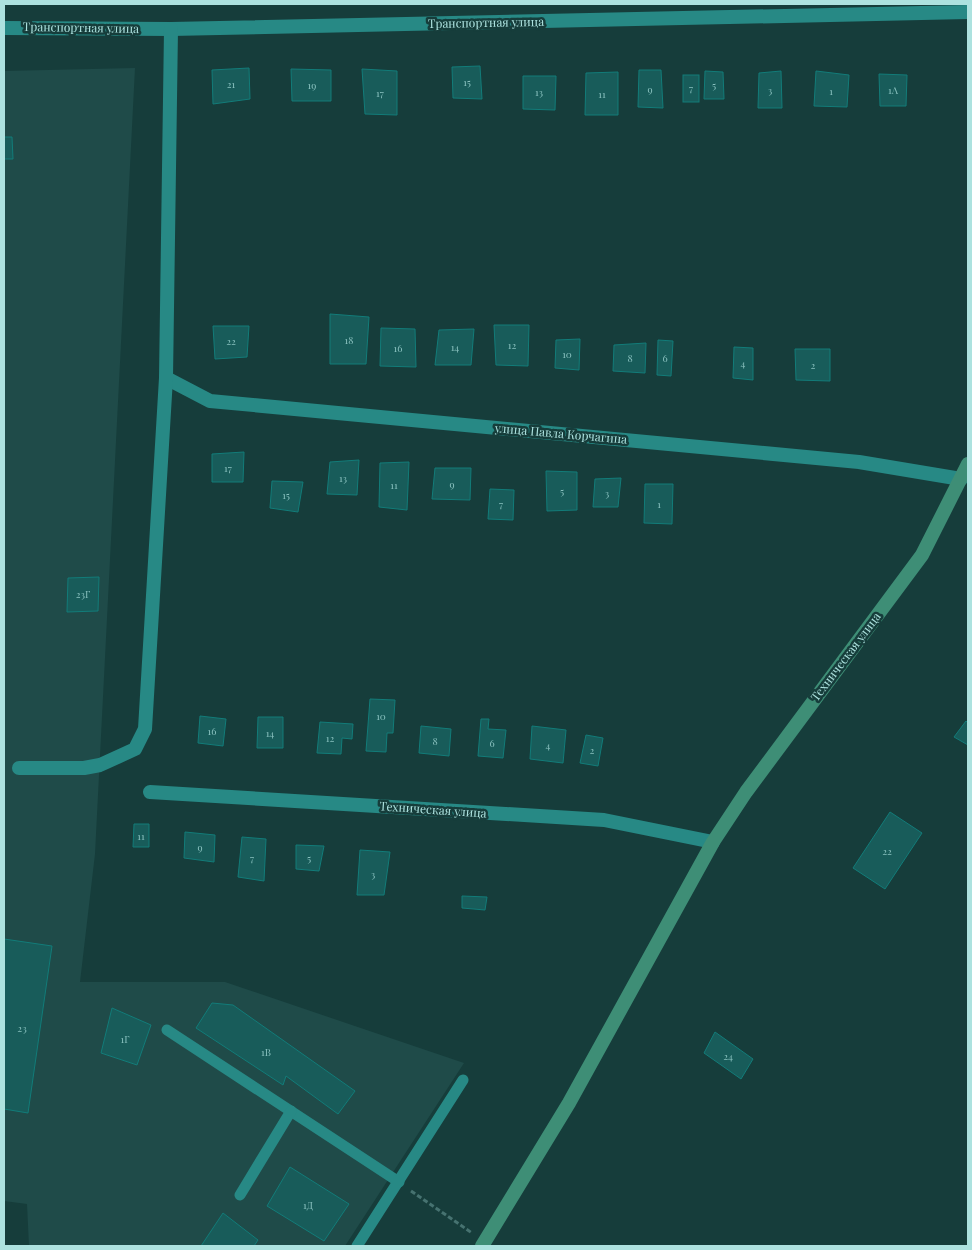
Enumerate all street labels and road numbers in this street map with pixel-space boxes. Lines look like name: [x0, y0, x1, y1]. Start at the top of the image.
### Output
street label: Транспортная улица: [428, 13, 544, 31]
street label: Транспортная улица: [23, 18, 139, 36]
street label: улица Павла Корчагина: [493, 419, 628, 447]
street label: Техническая улица: [807, 609, 884, 704]
street label: Техническая улица: [379, 797, 487, 821]

